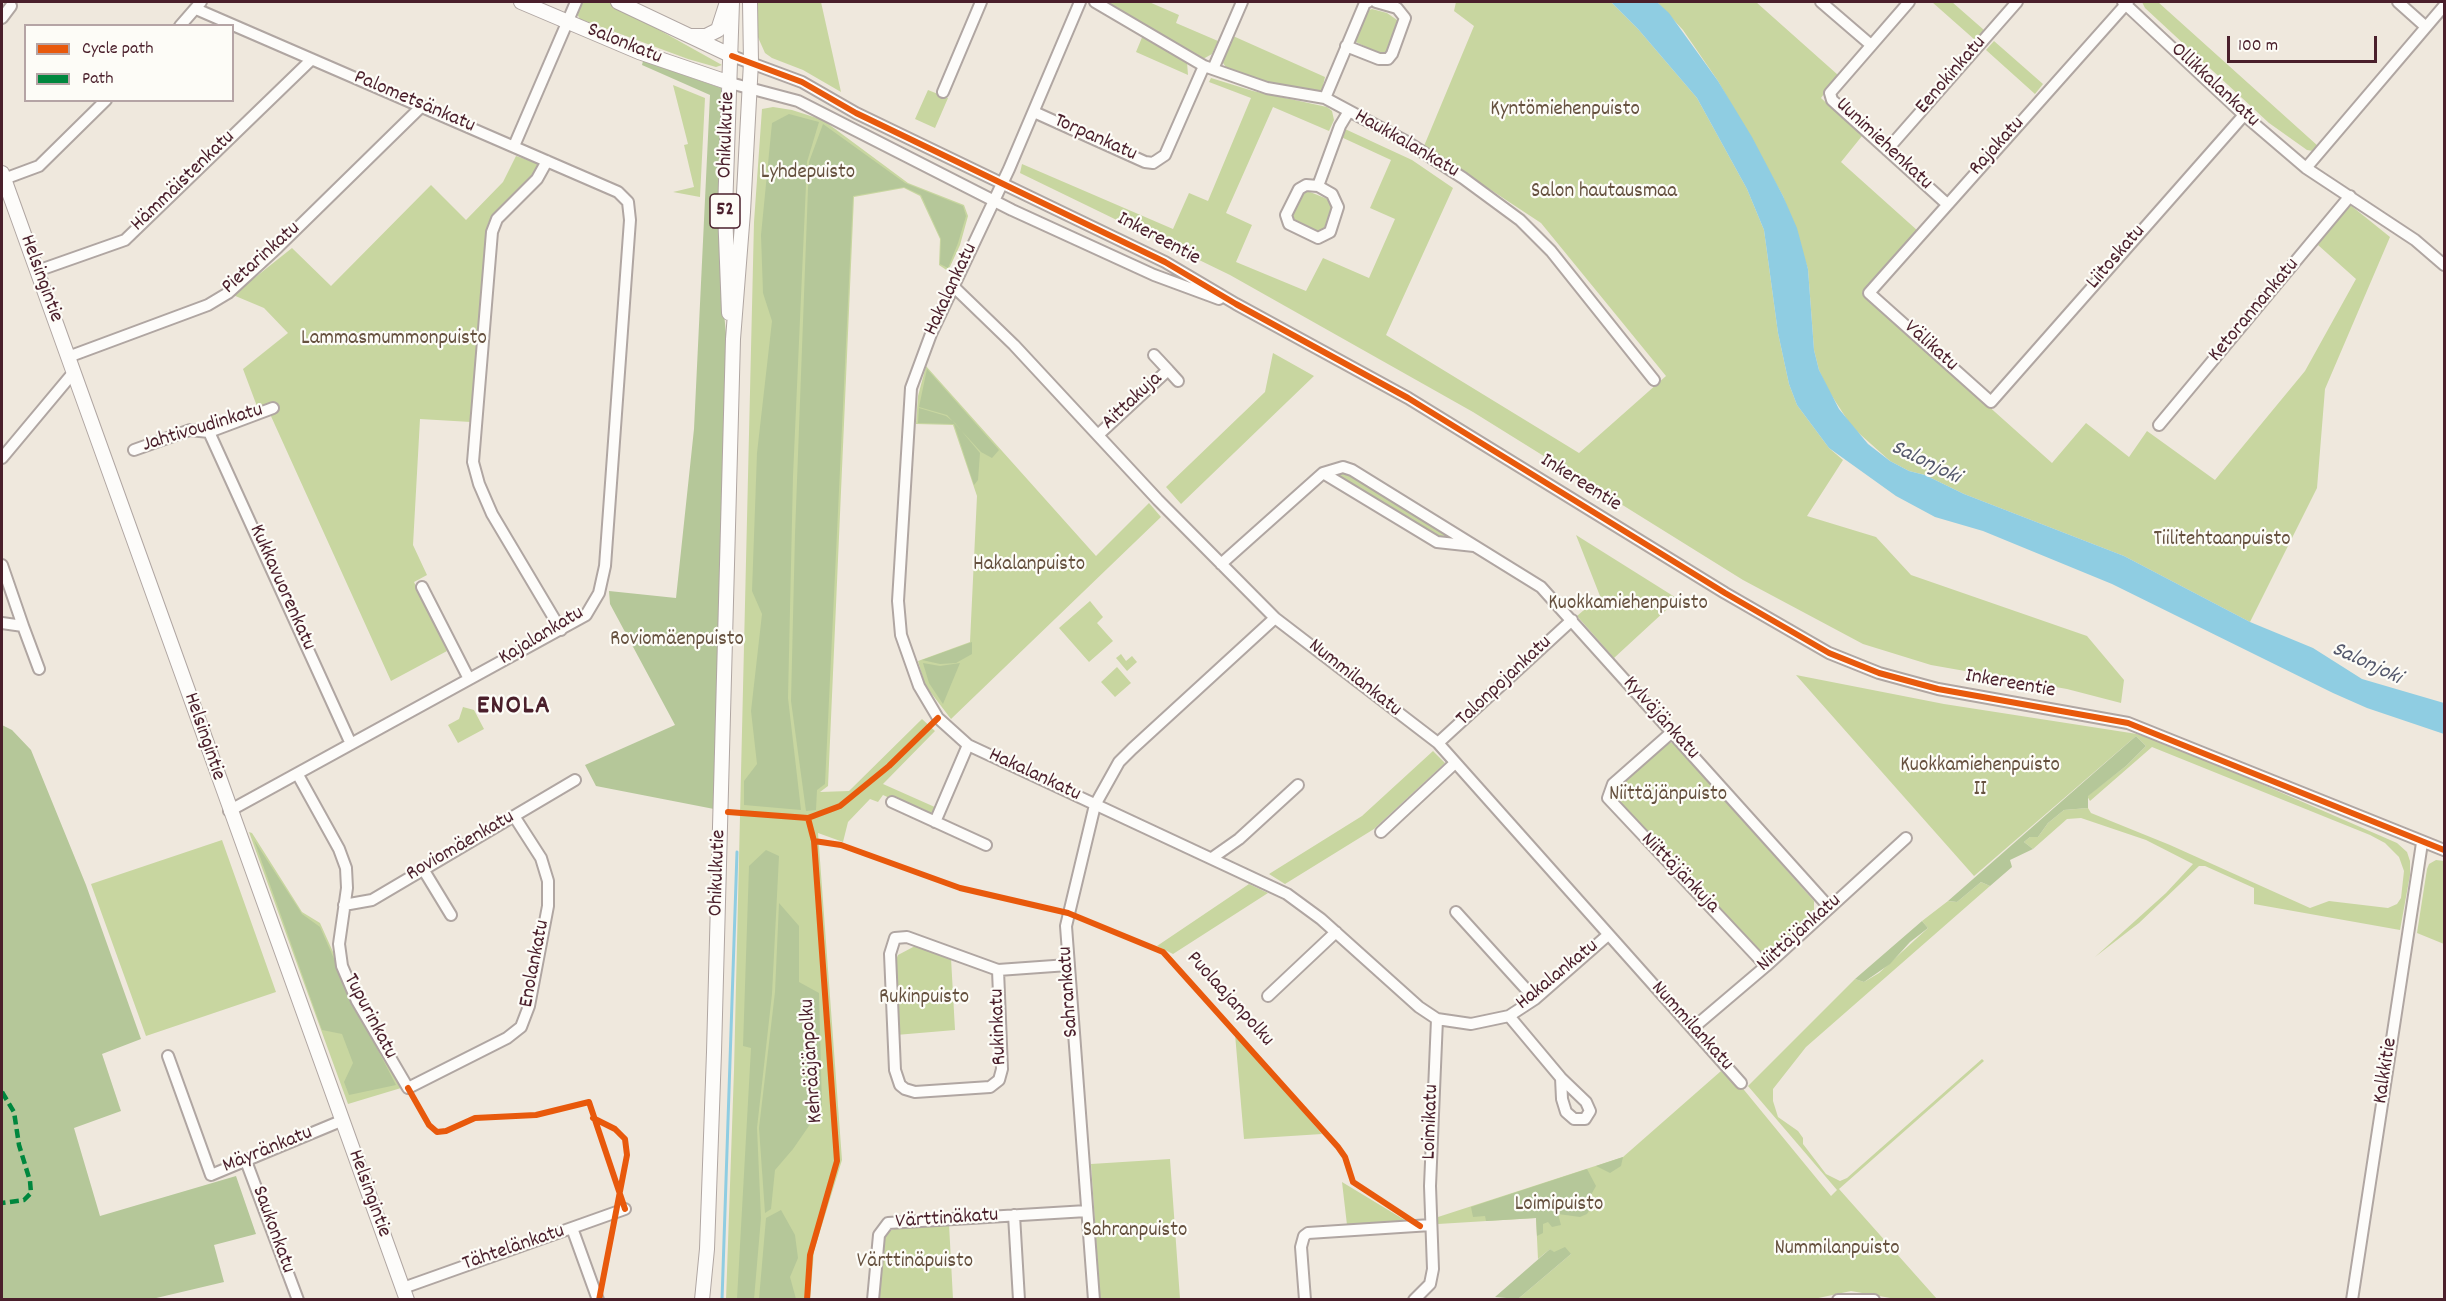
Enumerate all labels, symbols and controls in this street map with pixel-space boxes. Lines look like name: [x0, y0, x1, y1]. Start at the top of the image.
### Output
street label: Salonkatu: [583, 19, 665, 71]
legend: [24, 24, 234, 102]
scale bar: [2230, 24, 2380, 62]
street label: Eenokinkatu: [1911, 32, 1993, 120]
text: 100 m: [2238, 34, 2278, 59]
text: Cycle path: [82, 37, 153, 62]
street label: Ollikkalankatu: [2164, 38, 2264, 134]
street label: Palometsänkatu: [350, 66, 478, 140]
text: Path: [82, 67, 114, 92]
street label: Ohikulkutie: [714, 91, 742, 179]
street label: Uunimiehenkatu: [1829, 93, 1937, 197]
park label: Kyntömiehenpuisto: [1490, 98, 1640, 124]
street label: Haukkalankatu: [1349, 105, 1463, 185]
street label: Torpankatu: [1050, 110, 1140, 168]
street label: Rajakatu: [1965, 112, 2031, 182]
street label: Hämmäistenkatu: [127, 126, 241, 238]
park label: Lyhdepuisto: [761, 161, 855, 187]
park label: Salon hautausmaa: [1531, 180, 1677, 206]
road number: 52: [710, 194, 740, 228]
street label: Inkereentie: [1112, 208, 1204, 272]
street label: Pietarinkatu: [218, 217, 306, 301]
street label: Liitoskatu: [2082, 221, 2152, 295]
street label: Helsingintie: [13, 232, 67, 326]
street label: Hakalankatu: [920, 240, 984, 340]
street label: Ketorannankatu: [2204, 254, 2306, 368]
street label: Välikatu: [1898, 316, 1962, 378]
park label: Lammasmummonpuisto: [301, 327, 487, 353]
street label: Aittakuja: [1097, 368, 1169, 436]
street label: Jahtivoudinkatu: [140, 399, 266, 459]
water label: Salonjoki: [1886, 436, 1964, 492]
street label: Inkereentie: [1535, 449, 1625, 519]
street label: Kukkavuorenkatu: [242, 521, 320, 655]
park label: Tiilitehtaanpuisto: [2153, 528, 2291, 554]
park label: Hakalanpuisto: [973, 553, 1085, 579]
park label: Kuokkamiehenpuisto: [1548, 592, 1708, 618]
street label: Kajalankatu: [495, 602, 589, 672]
park label: Roviomäenpuisto: [610, 628, 744, 654]
street label: Talonpojankatu: [1452, 631, 1558, 733]
street label: Nummilankatu: [1302, 635, 1406, 723]
water label: Salonjoki: [2327, 637, 2405, 693]
street label: Inkereentie: [1963, 665, 2057, 705]
street label: Kylväjänkatu: [1616, 672, 1704, 766]
street label: Helsingintie: [176, 690, 230, 784]
district label: ENOLA: [477, 692, 551, 724]
street label: Hakalankatu: [984, 744, 1084, 808]
park label: Kuokkamiehenpuisto II: [1900, 754, 2060, 804]
park label: Niittäjänpuisto: [1609, 783, 1727, 809]
street label: Roviomäenkatu: [402, 806, 520, 888]
street label: Niittäjänkuja: [1634, 828, 1724, 920]
street label: Ohikulkutie: [705, 829, 733, 917]
street label: Niittäjänkatu: [1753, 890, 1847, 978]
street label: Enolankatu: [515, 918, 557, 1010]
street label: Hakalankatu: [1512, 935, 1604, 1017]
street label: Sahrankatu: [1054, 946, 1086, 1038]
street label: Puolaajanpolku: [1180, 947, 1278, 1053]
street label: Tupurinkatu: [336, 970, 402, 1064]
street label: Nummilankatu: [1644, 977, 1738, 1077]
park label: Rukinpuisto: [879, 986, 969, 1012]
street label: Rukinkatu: [986, 988, 1014, 1066]
street label: Kehrääjänpolku: [796, 998, 830, 1124]
street label: Kalkkitie: [2369, 1036, 2405, 1106]
street label: Loimikatu: [1418, 1084, 1446, 1160]
street label: Mäyränkatu: [219, 1122, 317, 1180]
street label: Helsingintie: [341, 1147, 395, 1241]
street label: Saukonkatu: [245, 1183, 299, 1277]
park label: Loimipuisto: [1515, 1193, 1603, 1219]
street label: Värttinäkatu: [895, 1204, 999, 1236]
park label: Sahranpuisto: [1083, 1219, 1187, 1245]
street label: Tähtelänkatu: [460, 1220, 568, 1278]
park label: Nummilanpuisto: [1774, 1237, 1900, 1263]
park label: Värttinäpuisto: [857, 1250, 973, 1276]

